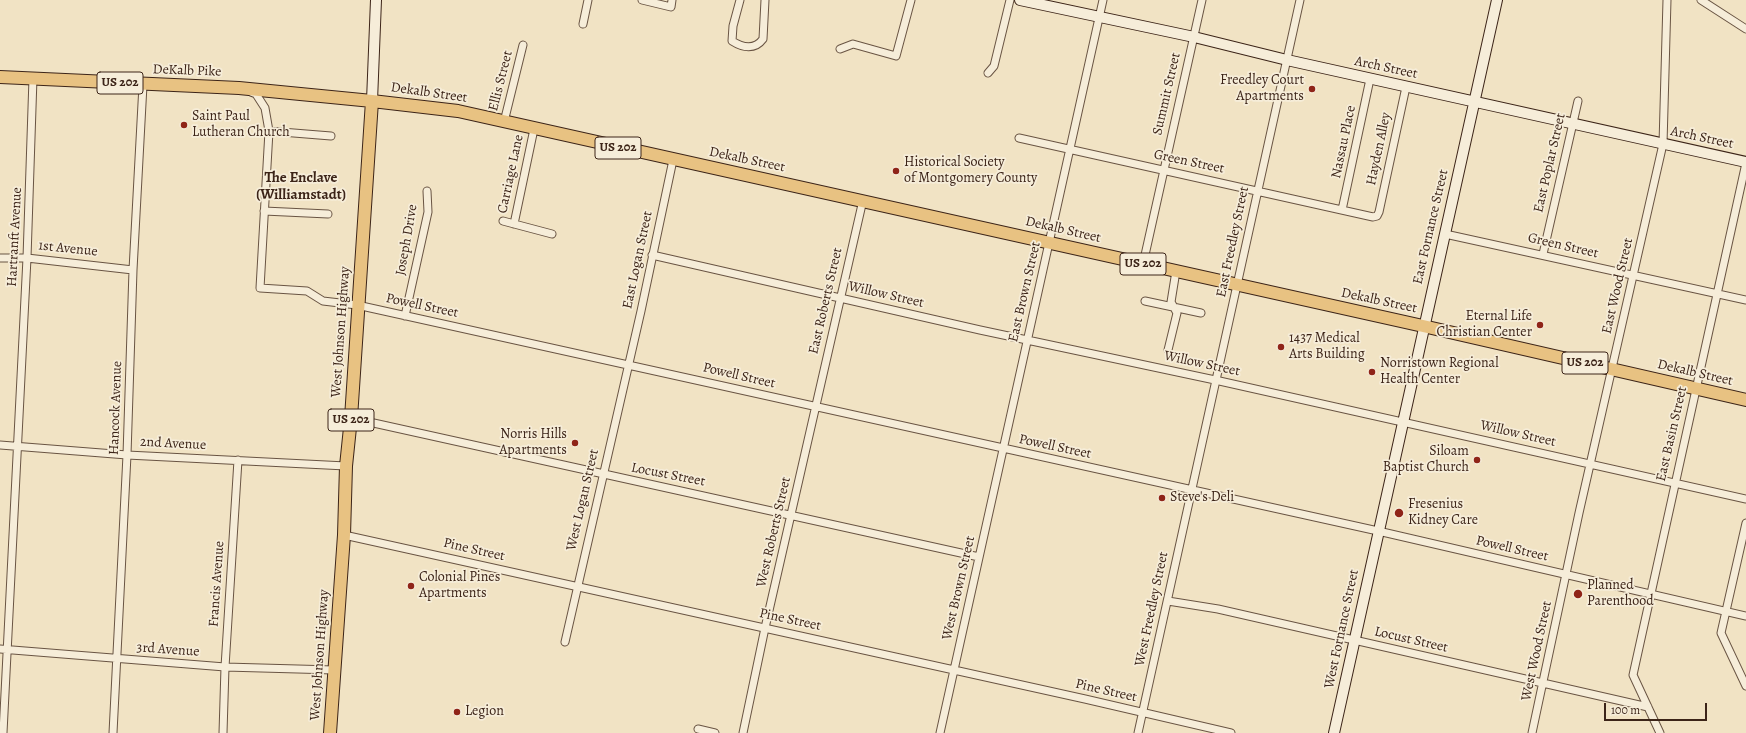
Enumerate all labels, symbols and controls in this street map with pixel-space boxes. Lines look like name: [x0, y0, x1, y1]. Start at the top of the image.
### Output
street label: Ellis Street: [485, 49, 517, 113]
street label: Summit Street: [1149, 51, 1185, 137]
street label: Arch Street: [1353, 53, 1419, 83]
street label: DeKalb Pike: [152, 61, 222, 81]
road number: US 202: [97, 72, 143, 94]
place label: Freedley Court Apartments: [1220, 73, 1304, 106]
street label: Dekalb Street: [390, 79, 468, 107]
marker: Freedley Court Apartments: [1307, 84, 1317, 94]
street label: Nassau Place: [1328, 104, 1360, 180]
place label: Saint Paul Lutheran Church: [192, 109, 290, 142]
street label: Hayden Alley: [1363, 111, 1395, 187]
street label: East Poplar Street: [1530, 112, 1570, 214]
marker: Saint Paul Lutheran Church: [179, 120, 189, 130]
street label: Arch Street: [1669, 123, 1735, 153]
street label: Carriage Lane: [494, 133, 528, 215]
road number: US 202: [595, 137, 641, 159]
street label: Dekalb Street: [708, 144, 786, 176]
street label: Green Street: [1152, 146, 1226, 178]
place label: Historical Society of Montgomery County: [904, 155, 1037, 188]
marker: Historical Society of Montgomery County: [891, 166, 901, 176]
street label: East Fornance Street: [1410, 168, 1452, 286]
district label: The Enclave (Williamstadt): [256, 169, 346, 204]
street label: East Freedley Street: [1213, 185, 1253, 299]
street label: Hartranft Avenue: [4, 187, 26, 287]
street label: Joseph Drive: [392, 203, 422, 277]
street label: East Logan Street: [619, 209, 657, 311]
street label: Dekalb Street: [1024, 213, 1102, 247]
street label: Green Street: [1526, 230, 1600, 262]
street label: East Wood Street: [1599, 236, 1637, 336]
street label: 1st Avenue: [38, 238, 98, 260]
street label: East Brown Street: [1005, 240, 1045, 344]
street label: East Roberts Street: [806, 246, 846, 356]
road number: US 202: [1120, 253, 1166, 275]
street label: West Johnson Highway: [328, 266, 354, 398]
street label: Willow Street: [847, 278, 925, 312]
street label: Dekalb Street: [1340, 285, 1418, 317]
street label: Powell Street: [384, 290, 460, 322]
place label: Eternal Life Christian Center: [1437, 309, 1532, 342]
marker: Eternal Life Christian Center: [1535, 320, 1545, 330]
place label: 1437 Medical Arts Building: [1289, 331, 1365, 364]
marker: 1437 Medical Arts Building: [1276, 342, 1286, 352]
street label: Willow Street: [1163, 348, 1241, 380]
road number: US 202: [1562, 352, 1608, 374]
place label: Norristown Regional Health Center: [1380, 356, 1499, 388]
street label: Dekalb Street: [1656, 356, 1734, 390]
street label: Hancock Avenue: [106, 360, 126, 456]
street label: Powell Street: [701, 360, 777, 392]
marker: Norristown Regional Health Center: [1367, 367, 1377, 377]
street label: East Basin Street: [1653, 385, 1691, 483]
road number: US 202: [328, 409, 374, 431]
street label: Willow Street: [1479, 417, 1557, 451]
place label: Norris Hills Apartments: [499, 427, 567, 460]
street label: Powell Street: [1017, 431, 1093, 463]
street label: 2nd Avenue: [139, 434, 207, 454]
marker: Norris Hills Apartments: [570, 438, 580, 448]
place label: Siloam Baptist Church: [1383, 444, 1469, 476]
street label: West Logan Street: [563, 448, 603, 552]
marker: Siloam Baptist Church: [1472, 455, 1482, 465]
street label: Locust Street: [630, 460, 706, 490]
street label: West Roberts Street: [753, 475, 795, 589]
place label: Steve's Deli: [1170, 490, 1234, 506]
marker: Steve's Deli: [1157, 493, 1167, 503]
place label: Fresenius Kidney Care: [1408, 497, 1478, 530]
marker: Fresenius Kidney Care: [1393, 507, 1405, 519]
street label: Powell Street: [1474, 533, 1550, 565]
street label: West Brown Street: [939, 534, 979, 642]
street label: Pine Street: [442, 535, 506, 565]
street label: Francis Avenue: [206, 540, 228, 628]
street label: West Freedley Street: [1132, 550, 1172, 668]
street label: West Fornance Street: [1321, 568, 1363, 690]
place label: Colonial Pines Apartments: [419, 570, 500, 602]
place label: Planned Parenthood: [1587, 578, 1654, 610]
marker: Colonial Pines Apartments: [406, 581, 416, 591]
marker: Planned Parenthood: [1572, 588, 1584, 600]
street label: West Johnson Highway: [307, 589, 333, 721]
street label: West Wood Street: [1518, 599, 1556, 703]
street label: Pine Street: [758, 605, 822, 635]
street label: Locust Street: [1373, 623, 1449, 657]
street label: 3rd Avenue: [136, 639, 200, 661]
street label: Pine Street: [1074, 676, 1138, 706]
scale bar: [1606, 695, 1709, 721]
text: 100 m: [1611, 702, 1640, 718]
place label: Legion: [465, 704, 504, 720]
marker: Legion: [452, 707, 462, 717]

